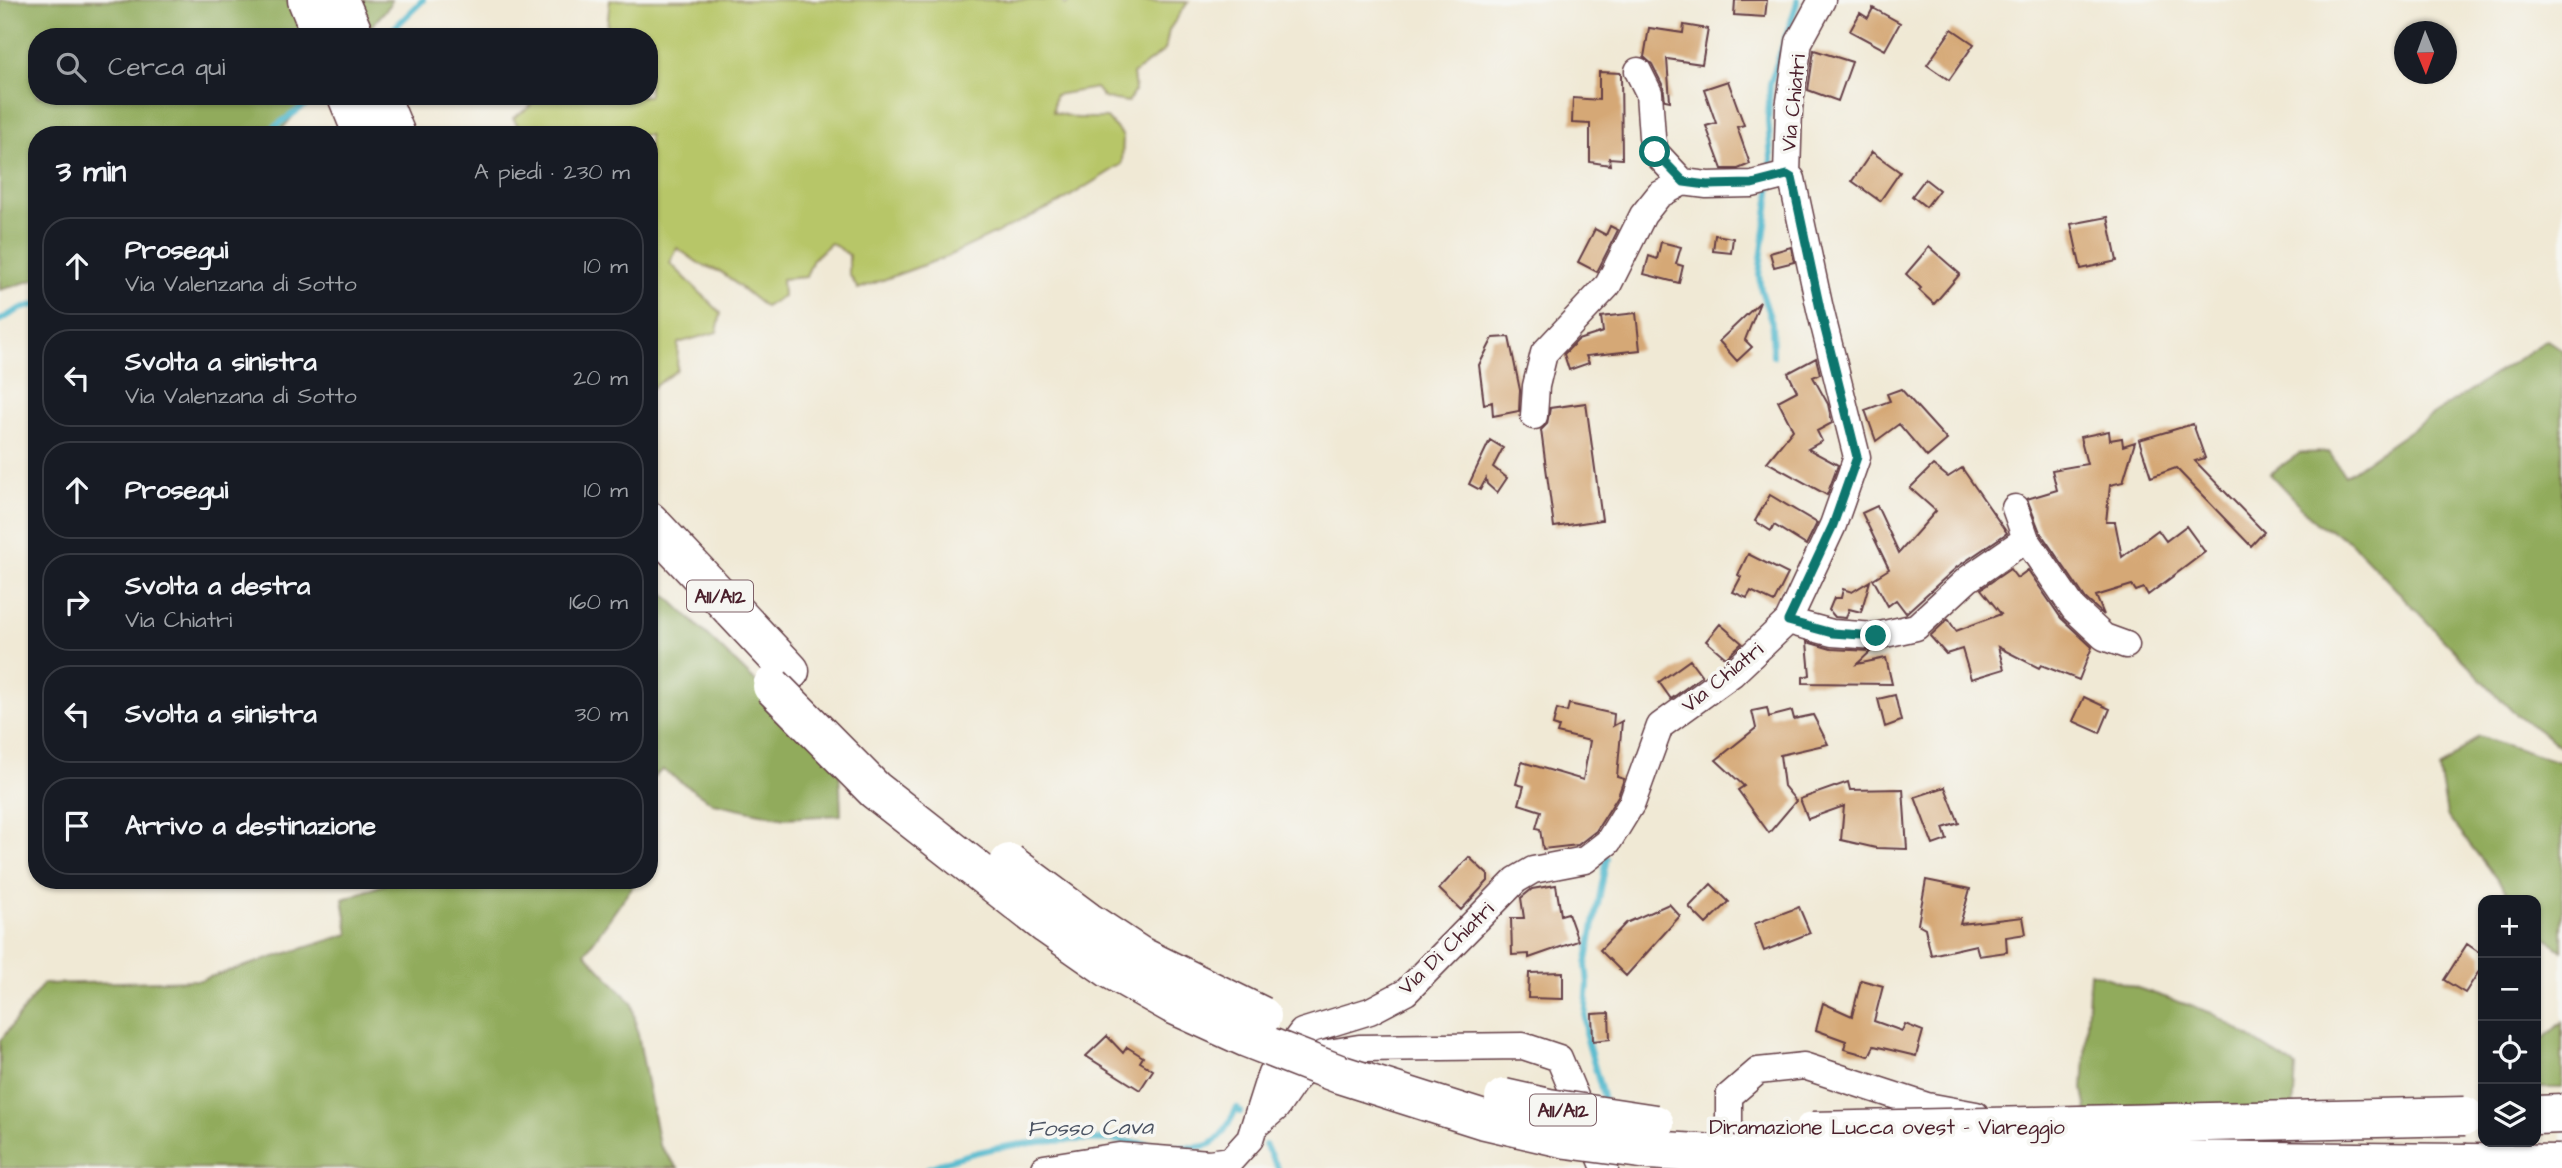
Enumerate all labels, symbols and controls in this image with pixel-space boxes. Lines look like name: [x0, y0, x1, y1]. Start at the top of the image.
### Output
north arrow: [2394, 21, 2457, 84]
search box: [28, 28, 658, 105]
icon: search: [52, 48, 90, 86]
text: Cerca qui: [108, 49, 225, 85]
street label: Via Chiatri: [1774, 53, 1813, 153]
route start: [1639, 136, 1670, 167]
text: 3 min: [56, 151, 126, 193]
text: A piedi · 230 m: [474, 156, 630, 188]
text: Prosegui: [125, 232, 228, 268]
icon: ahead: [58, 247, 96, 285]
text: 10 m: [583, 250, 628, 282]
text: Via Valenzana di Sotto: [125, 268, 357, 300]
text: Svolta a sinistra: [125, 344, 317, 380]
icon: left: [58, 359, 96, 397]
text: 20 m: [573, 362, 628, 394]
text: Via Valenzana di Sotto: [125, 380, 357, 412]
icon: ahead: [58, 471, 96, 509]
text: Prosegui: [125, 472, 228, 508]
text: 10 m: [583, 474, 628, 506]
text: Svolta a destra: [125, 568, 310, 604]
road number: A11/A12: [687, 580, 753, 611]
icon: right: [58, 583, 96, 621]
text: 160 m: [569, 586, 628, 618]
text: Via Chiatri: [125, 604, 232, 636]
route end: [1860, 620, 1891, 651]
street label: Via Chiatri: [1675, 635, 1769, 719]
icon: left: [58, 695, 96, 733]
text: Svolta a sinistra: [125, 696, 317, 732]
text: 30 m: [575, 698, 628, 730]
icon: arrive: [58, 807, 96, 845]
text: Arrivo a destinazione: [125, 808, 376, 844]
street label: Via Di Chiatri: [1392, 895, 1501, 1002]
map controls: [2478, 895, 2541, 1147]
button: +: [2478, 895, 2541, 958]
button: −: [2478, 958, 2541, 1021]
button: locate: [2478, 1021, 2541, 1084]
button: layers: [2478, 1084, 2541, 1147]
road number: A11/A12: [1530, 1094, 1596, 1126]
water label: Fosso Cava: [1027, 1111, 1154, 1145]
street label: Diramazione Lucca ovest - Viareggio: [1709, 1113, 2065, 1144]

